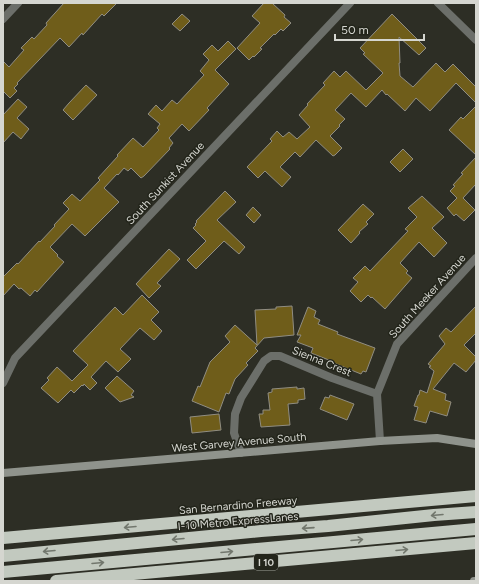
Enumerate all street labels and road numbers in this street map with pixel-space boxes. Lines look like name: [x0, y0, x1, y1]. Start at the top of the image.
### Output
street label: South Sunkist Avenue: [124, 139, 207, 227]
street label: South Meeker Avenue: [386, 252, 468, 341]
street label: Sienna Crest: [290, 344, 353, 379]
street label: West Garvey Avenue South: [171, 430, 307, 455]
street label: San Bernardino Freeway: [178, 494, 298, 517]
street label: I-10 Metro ExpressLanes: [177, 510, 299, 533]
road number: I 10: [254, 554, 278, 570]

